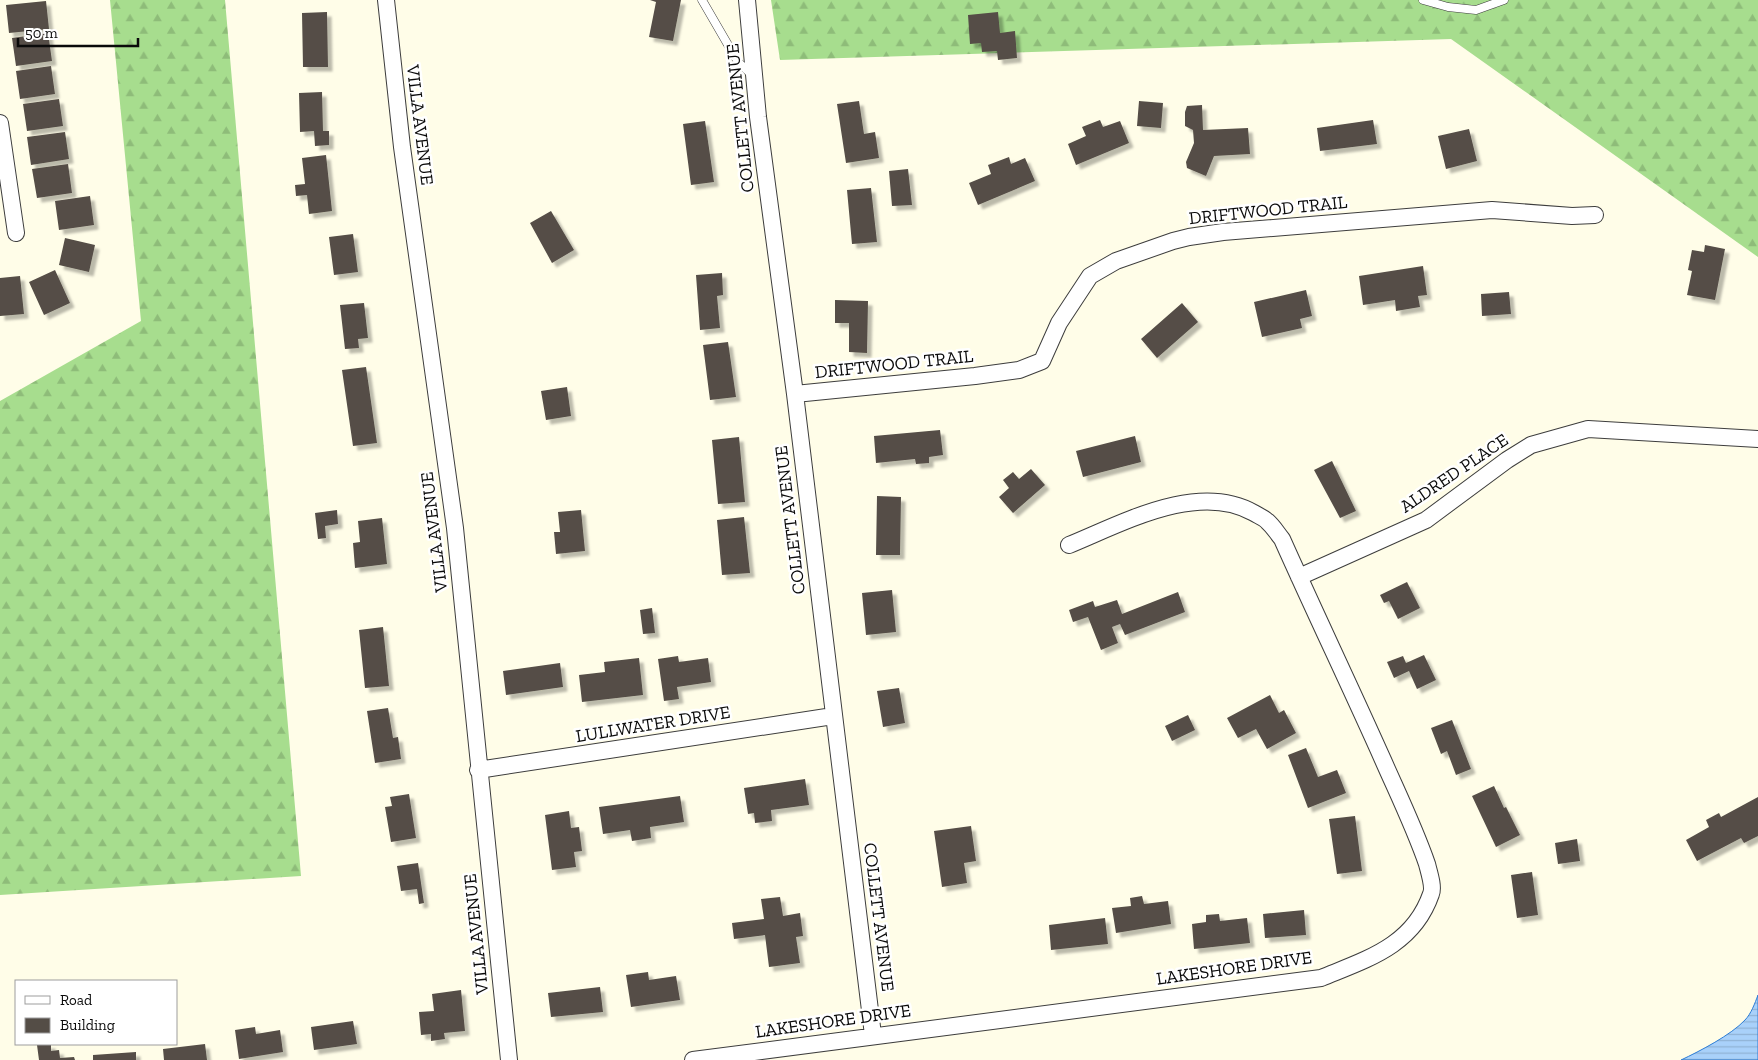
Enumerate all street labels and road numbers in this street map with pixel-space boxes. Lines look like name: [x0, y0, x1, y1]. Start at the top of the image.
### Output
street label: COLLETT AVENUE: [721, 42, 759, 194]
street label: VILLA AVENUE: [402, 63, 438, 186]
street label: DRIFTWOOD TRAIL: [1188, 191, 1348, 229]
street label: DRIFTWOOD TRAIL: [814, 345, 974, 383]
street label: ALDRED PLACE: [1396, 429, 1512, 517]
street label: COLLETT AVENUE: [770, 444, 810, 596]
street label: VILLA AVENUE: [416, 471, 452, 594]
street label: LULLWATER DRIVE: [574, 701, 732, 747]
street label: COLLETT AVENUE: [859, 841, 899, 993]
street label: VILLA AVENUE: [459, 873, 493, 996]
street label: LAKESHORE DRIVE: [1155, 946, 1313, 990]
street label: LAKESHORE DRIVE: [754, 999, 912, 1043]

